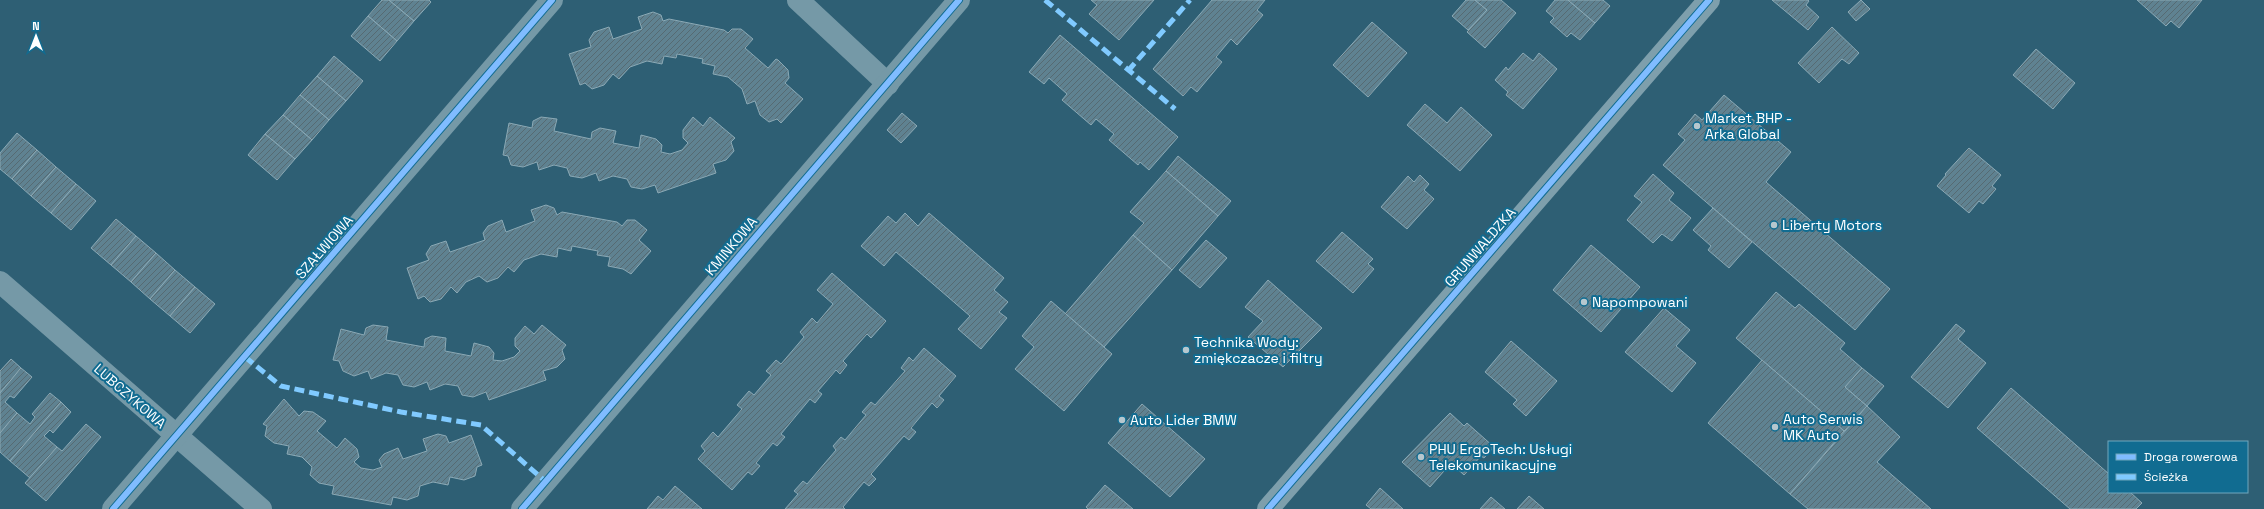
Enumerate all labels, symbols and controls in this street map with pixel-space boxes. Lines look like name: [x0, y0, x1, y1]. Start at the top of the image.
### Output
north arrow: [16, 16, 56, 56]
text: N: [32, 19, 40, 33]
place label: Market BHP - Arka Global: [1705, 109, 1792, 143]
marker: Market BHP - Arka Global: [1692, 121, 1702, 131]
street label: GRUNWALDZKA: [1441, 203, 1520, 290]
street label: SZAŁWIOWA: [291, 211, 357, 283]
street label: KMINKOWA: [701, 213, 761, 279]
place label: Liberty Motors: [1782, 216, 1882, 234]
marker: Liberty Motors: [1769, 220, 1779, 230]
place label: Napompowani: [1592, 293, 1688, 311]
marker: Napompowani: [1579, 297, 1589, 307]
place label: Technika Wody: zmiękczacze i filtry: [1194, 333, 1323, 367]
marker: Technika Wody: zmiękczacze i filtry: [1181, 345, 1191, 355]
street label: LUBCZYKOWA: [90, 360, 170, 432]
place label: Auto Serwis MK Auto: [1783, 410, 1863, 444]
place label: Auto Lider BMW: [1130, 411, 1237, 429]
marker: Auto Lider BMW: [1117, 415, 1127, 425]
marker: Auto Serwis MK Auto: [1770, 422, 1780, 432]
place label: PHU ErgoTech: Usługi Telekomunikacyjne: [1429, 440, 1572, 474]
legend: [2108, 441, 2248, 493]
text: Droga rowerowa: [2144, 449, 2238, 465]
marker: PHU ErgoTech: Usługi Telekomunikacyjne: [1416, 452, 1426, 462]
text: Ścieżka: [2144, 469, 2188, 485]

